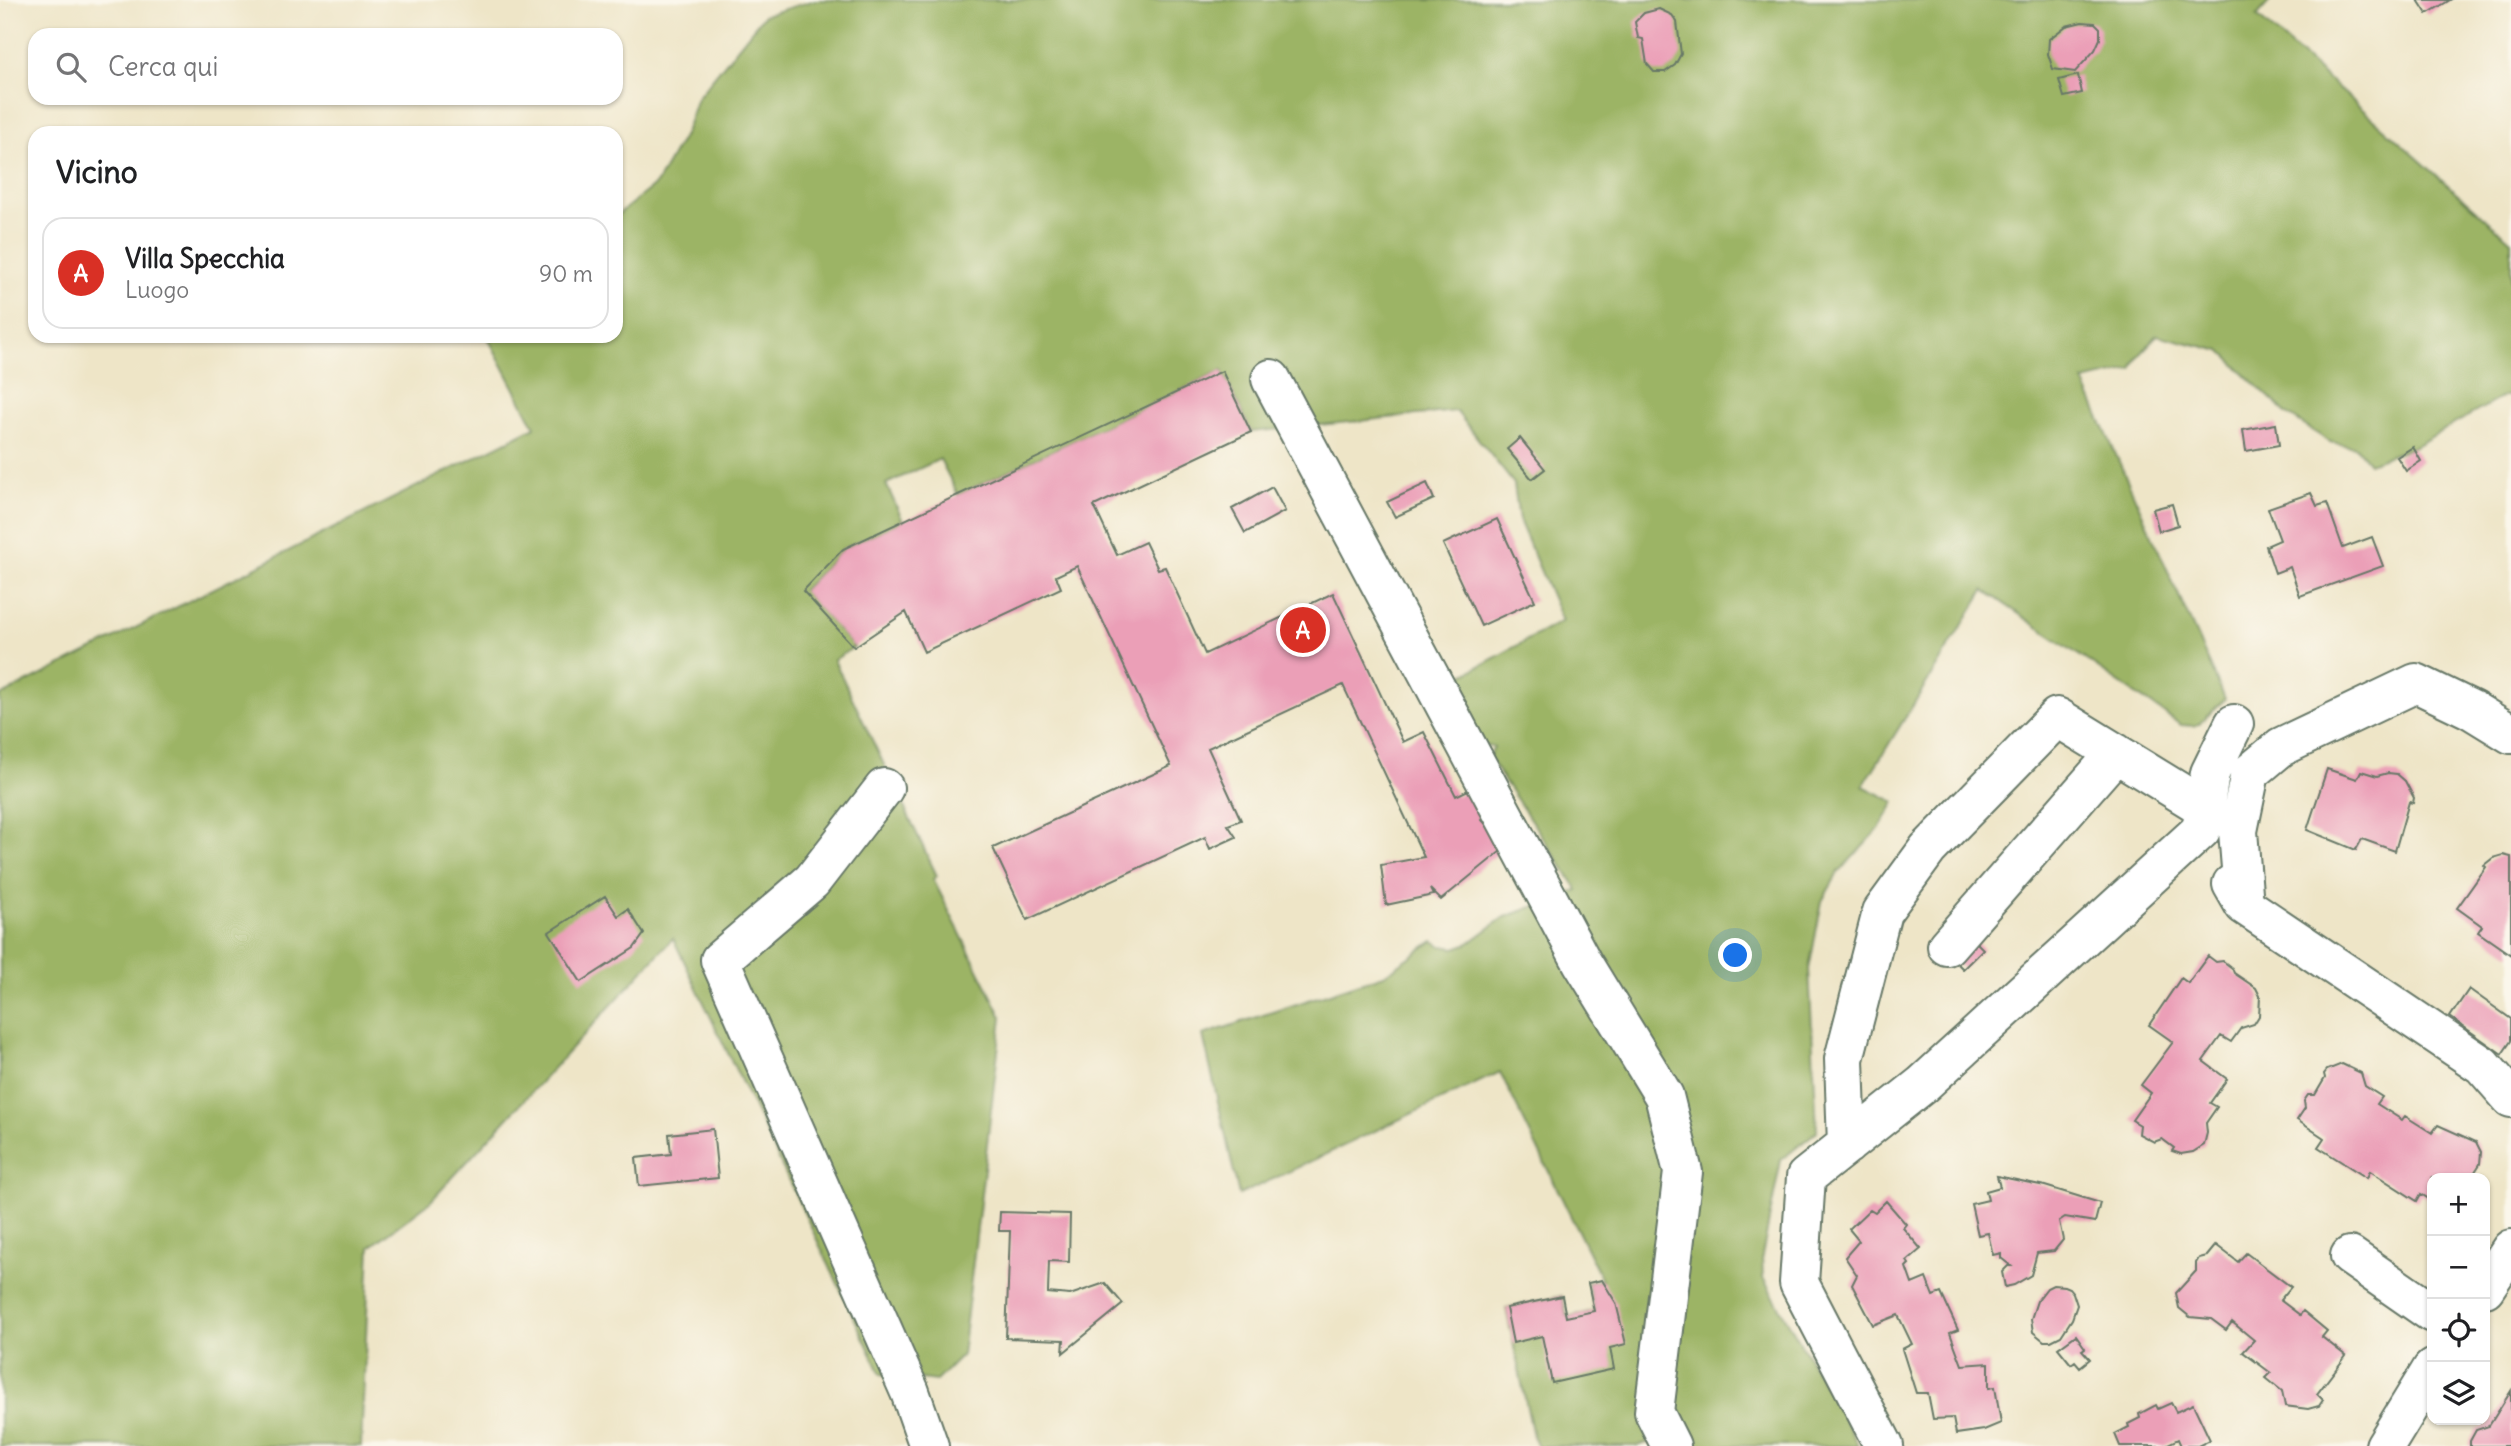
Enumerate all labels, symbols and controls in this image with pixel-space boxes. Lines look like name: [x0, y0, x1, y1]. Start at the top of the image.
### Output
search box: [28, 28, 623, 105]
icon: search: [52, 48, 90, 86]
text: Cerca qui: [108, 50, 218, 83]
text: Vicino: [56, 153, 138, 191]
text: Villa Specchia: [125, 242, 285, 275]
text: A: [74, 259, 88, 288]
text: 90 m: [539, 259, 593, 288]
text: Luogo: [125, 275, 189, 304]
pin: A: [1280, 604, 1326, 656]
your location: [1718, 938, 1752, 972]
map controls: [2427, 1173, 2490, 1425]
button: +: [2427, 1173, 2490, 1236]
button: −: [2427, 1236, 2490, 1299]
button: locate: [2427, 1299, 2490, 1362]
button: layers: [2427, 1362, 2490, 1425]

